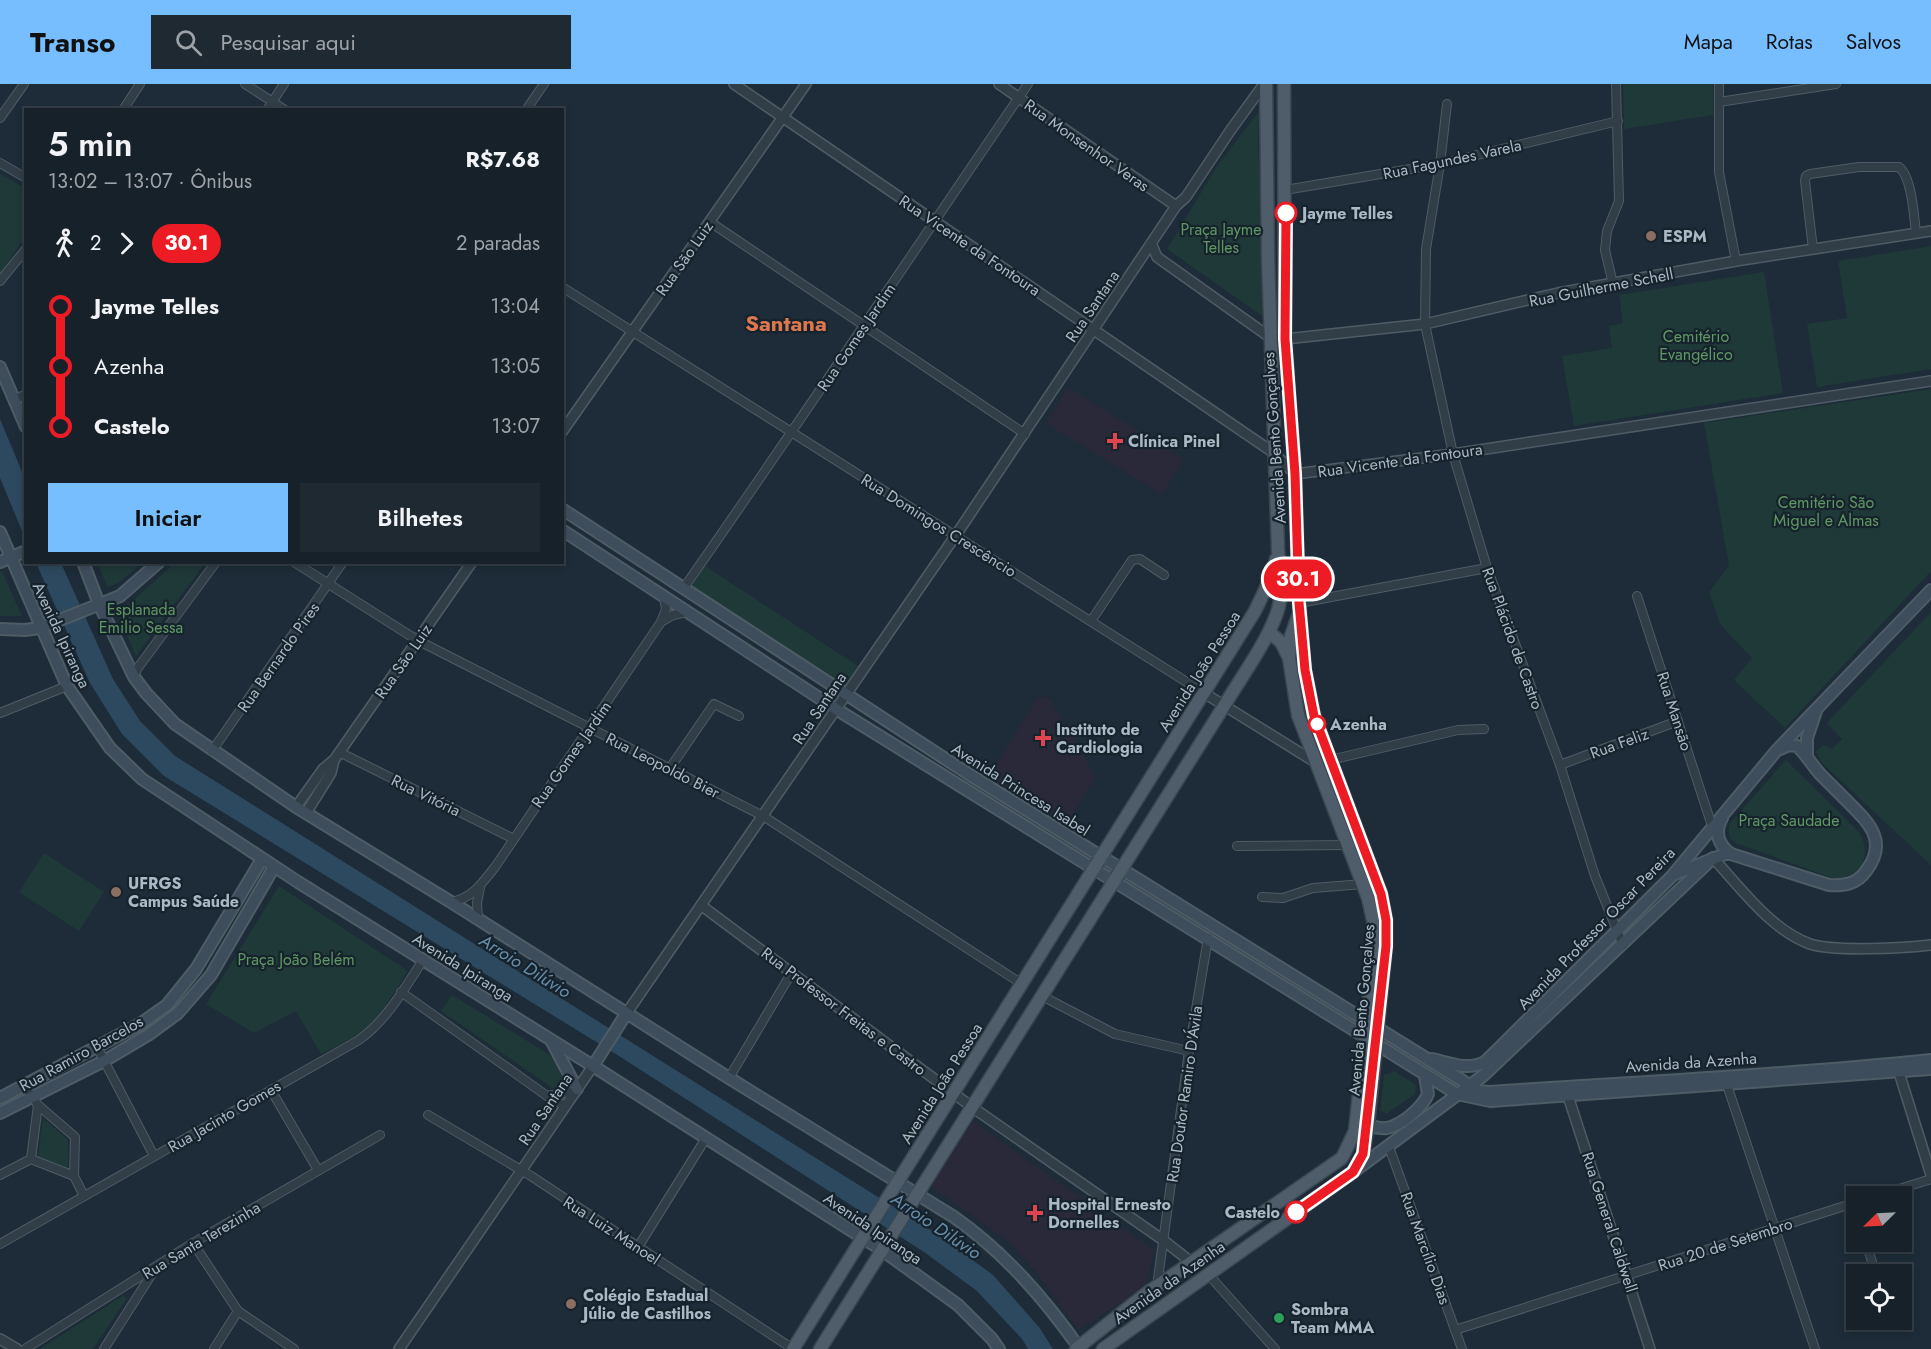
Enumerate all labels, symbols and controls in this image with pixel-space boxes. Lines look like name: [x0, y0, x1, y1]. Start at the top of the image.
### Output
search box: [151, 15, 571, 69]
text: Transo: [30, 22, 115, 63]
icon: search: [172, 26, 205, 59]
text: Pesquisar aqui: [220, 26, 356, 58]
text: Mapa: [1684, 27, 1733, 57]
text: Rotas: [1766, 27, 1813, 57]
text: Salvos: [1846, 27, 1901, 57]
street label: Rua Monsenhor Veras: [1020, 94, 1154, 197]
text: 5 min: [48, 121, 132, 168]
street label: Rua Fagundes Varela: [1381, 134, 1524, 185]
text: R$7.68: [465, 143, 540, 175]
text: 13:02 – 13:07 · Ônibus: [48, 167, 252, 196]
street label: Rua Vicente da Fontoura: [894, 189, 1045, 301]
marker: Jayme Telles: [1275, 202, 1297, 224]
place label: Jayme Telles: [1299, 202, 1393, 225]
street label: Rua São Luiz: [650, 216, 719, 300]
park label: Praça Jayme Telles: [1181, 218, 1262, 259]
place label: ESPM: [1663, 225, 1707, 248]
icon: walk: [48, 227, 81, 260]
icon: forward: [110, 227, 143, 260]
text: 30.1: [164, 228, 209, 258]
text: 2: [90, 229, 101, 258]
text: 2 paradas: [456, 229, 540, 258]
marker: ESPM: [1644, 229, 1658, 243]
street label: Rua Guilherme Schell: [1527, 262, 1675, 313]
street label: Rua Santana: [1060, 266, 1125, 347]
street label: Rua Gomes Jardim: [812, 279, 901, 396]
text: Jayme Telles: [94, 290, 219, 322]
text: 13:04: [490, 292, 540, 321]
district label: Santana: [745, 307, 827, 339]
park label: Cemitério Evangélico: [1659, 325, 1733, 366]
text: Azenha: [94, 350, 164, 382]
street label: Avenida Bento Gonçalves: [1257, 351, 1292, 525]
text: 13:05: [491, 352, 540, 381]
text: Castelo: [94, 410, 170, 442]
text: 13:07: [492, 412, 540, 441]
place label: Clínica Pinel: [1128, 430, 1220, 453]
marker: Clínica Pinel: [1106, 432, 1124, 450]
street label: Rua Vicente da Fontoura: [1316, 438, 1484, 483]
street label: Rua Domingos Crescêncio: [857, 468, 1021, 583]
button: Iniciar: [48, 483, 288, 552]
button: Bilhetes: [300, 483, 540, 552]
park label: Cemitério São Miguel e Almas: [1773, 491, 1879, 532]
line badge: 30.1: [1256, 560, 1340, 598]
text: 30.1: [1276, 564, 1320, 594]
street label: Rua Plácido de Castro: [1476, 564, 1549, 713]
street label: Avenida Ipiranga: [27, 578, 96, 692]
park label: Esplanada Emilio Sessa: [99, 598, 183, 639]
street label: Rua Bernardo Pires: [232, 598, 325, 717]
street label: Avenida João Pessoa: [1153, 606, 1246, 736]
street label: Rua São Luiz: [369, 619, 438, 703]
street label: Rua Santana: [787, 668, 852, 749]
street label: Rua Mansão: [1651, 669, 1698, 754]
street label: Rua Gomes Jardim: [526, 696, 617, 812]
place label: Azenha: [1329, 713, 1387, 736]
marker: Azenha: [1308, 715, 1326, 733]
place label: Instituto de Cardiologia: [1056, 718, 1143, 759]
street label: Rua Feliz: [1587, 722, 1652, 765]
street label: Rua Leopoldo Bier: [602, 727, 724, 804]
marker: Instituto de Cardiologia: [1034, 729, 1052, 747]
street label: Avenida Princesa Isabel: [947, 737, 1094, 841]
street label: Rua Vitória: [387, 769, 464, 822]
park label: Praça Saudade: [1739, 809, 1839, 832]
street label: Avenida Professor Oscar Pereira: [1512, 842, 1680, 1015]
place label: UFRGS Campus Saúde: [128, 872, 239, 913]
marker: UFRGS Campus Saúde: [109, 885, 123, 899]
street label: Avenida Bento Gonçalves: [1343, 923, 1380, 1097]
street label: Avenida Ipiranga: [408, 927, 517, 1008]
water label: Arroio Dilúvio: [473, 927, 576, 1005]
street label: Rua Professor Freitas e Castro: [756, 942, 931, 1081]
park label: Praça João Belém: [237, 948, 355, 971]
street label: Rua Doutor Ramiro D'Ávila: [1161, 1004, 1208, 1184]
street label: Rua Ramiro Barcelos: [15, 1010, 147, 1097]
street label: Avenida João Pessoa: [895, 1018, 988, 1148]
street label: Avenida da Azenha: [1624, 1046, 1758, 1079]
street label: Rua Santana: [513, 1069, 578, 1150]
street label: Rua Jacinto Gomes: [163, 1075, 285, 1158]
street label: Rua General Caldwell: [1576, 1149, 1643, 1295]
water label: Arroio Dilúvio: [885, 1186, 987, 1266]
north arrow: [1846, 1186, 1912, 1252]
map controls: [1846, 1186, 1912, 1330]
street label: Avenida Ipiranga: [819, 1187, 927, 1270]
street label: Rua Marcílio Dias: [1395, 1189, 1457, 1308]
street label: Rua Luiz Manoel: [559, 1191, 665, 1270]
place label: Hospital Ernesto Dornelles: [1048, 1193, 1171, 1234]
street label: Rua Santa Terezinha: [138, 1196, 265, 1285]
place label: Castelo: [1225, 1201, 1280, 1224]
marker: Castelo: [1285, 1201, 1307, 1223]
marker: Hospital Ernesto Dornelles: [1026, 1204, 1044, 1222]
street label: Rua 20 de Setembro: [1655, 1212, 1796, 1277]
street label: Avenida da Azenha: [1109, 1235, 1230, 1330]
button: locate: [1846, 1264, 1912, 1330]
place label: Colégio Estadual Júlio de Castilhos: [580, 1284, 711, 1325]
marker: Colégio Estadual Júlio de Castilhos: [564, 1297, 578, 1311]
place label: Sombra Team MMA: [1291, 1298, 1375, 1339]
marker: Sombra Team MMA: [1272, 1311, 1286, 1325]

